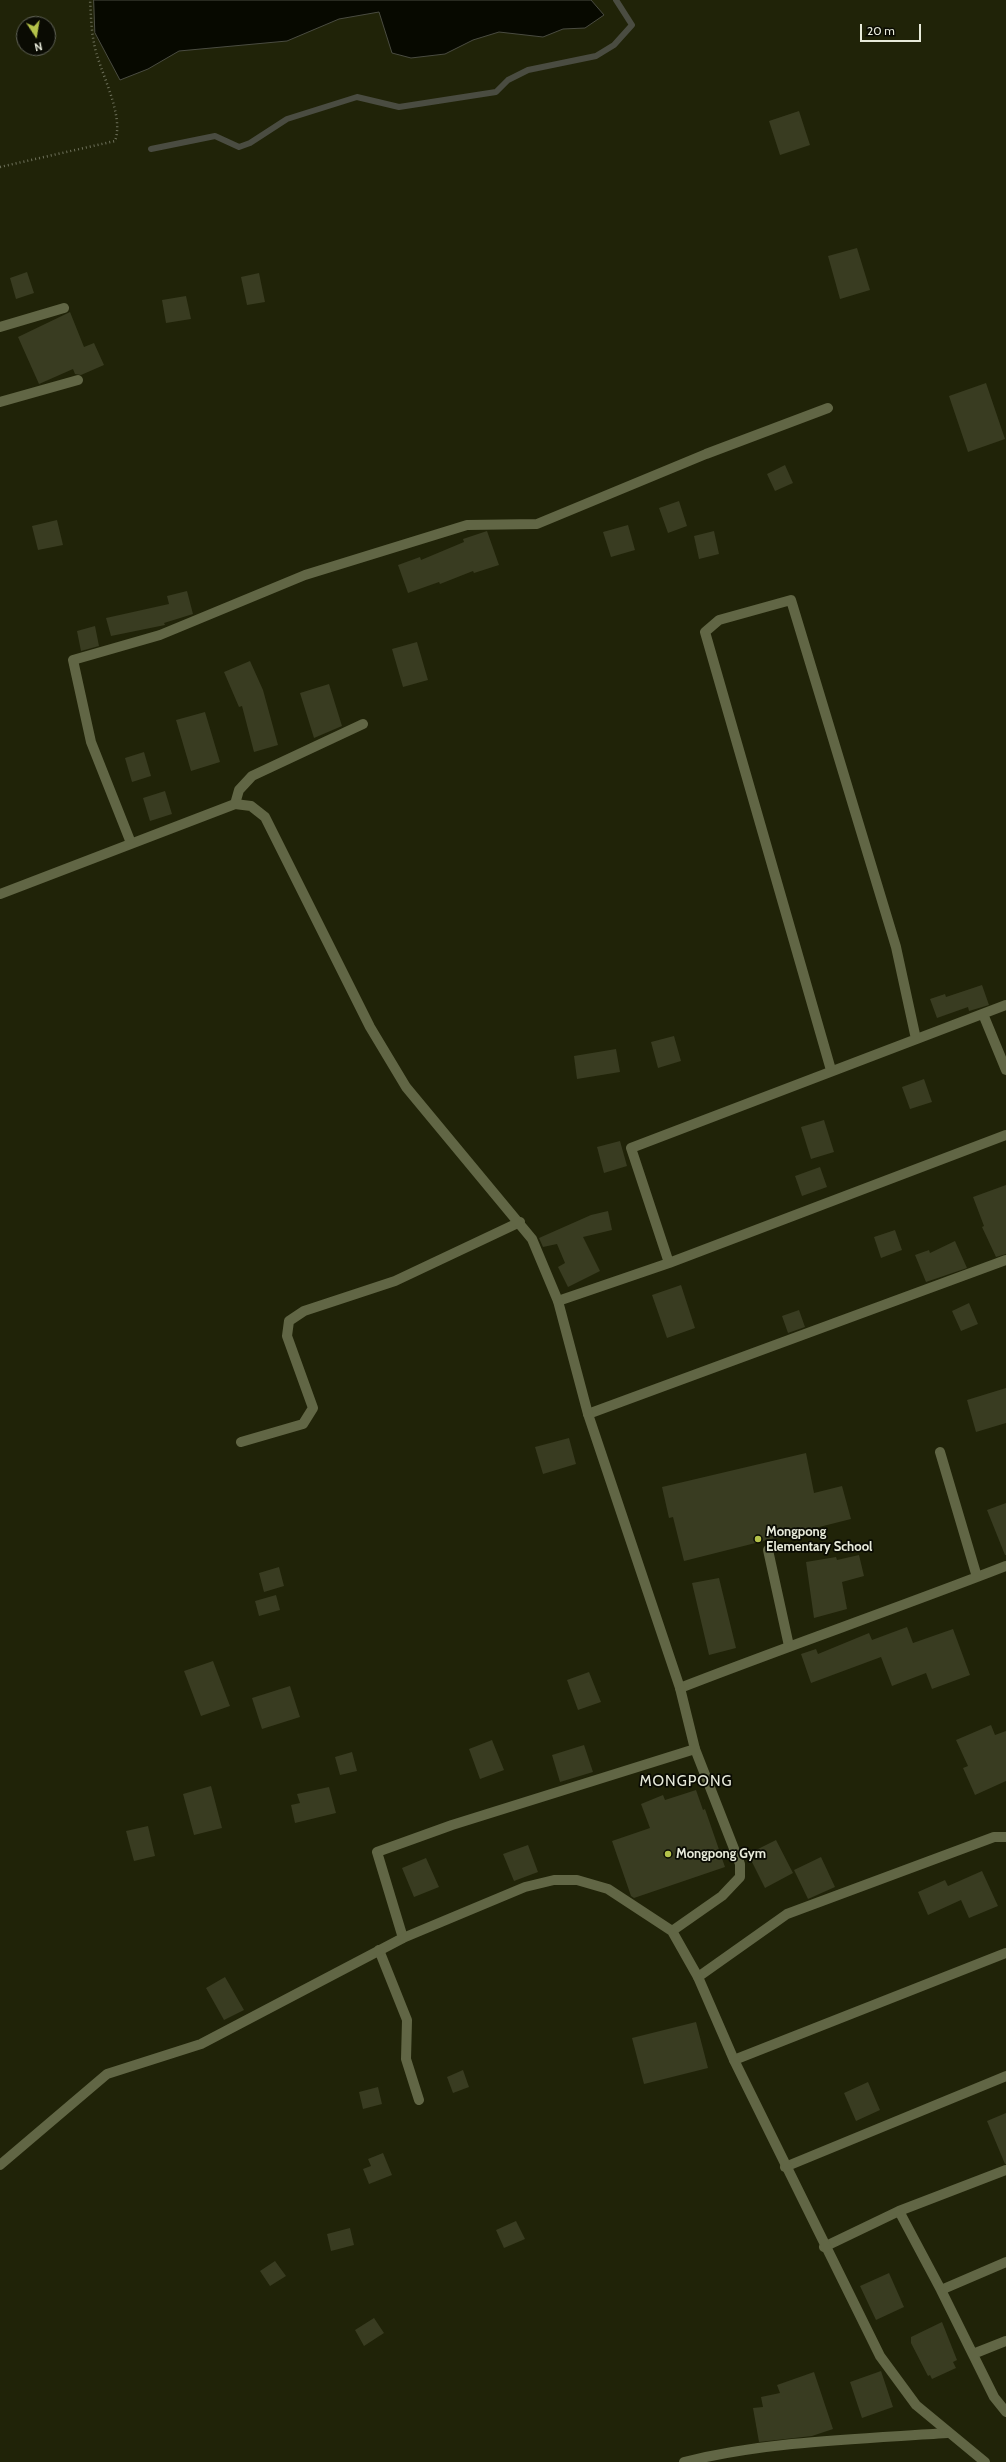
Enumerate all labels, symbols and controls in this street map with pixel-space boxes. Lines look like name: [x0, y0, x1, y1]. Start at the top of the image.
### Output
north arrow: [16, 16, 56, 56]
scale bar: [862, 16, 923, 42]
text: 20 m: [867, 23, 895, 38]
text: N: [33, 39, 44, 54]
place label: Mongpong Elementary School: [766, 1524, 873, 1555]
marker: Mongpong Elementary School: [753, 1534, 763, 1544]
district label: MONGPONG: [639, 1773, 733, 1791]
place label: Mongpong Gym: [676, 1846, 766, 1862]
marker: Mongpong Gym: [663, 1849, 673, 1859]

